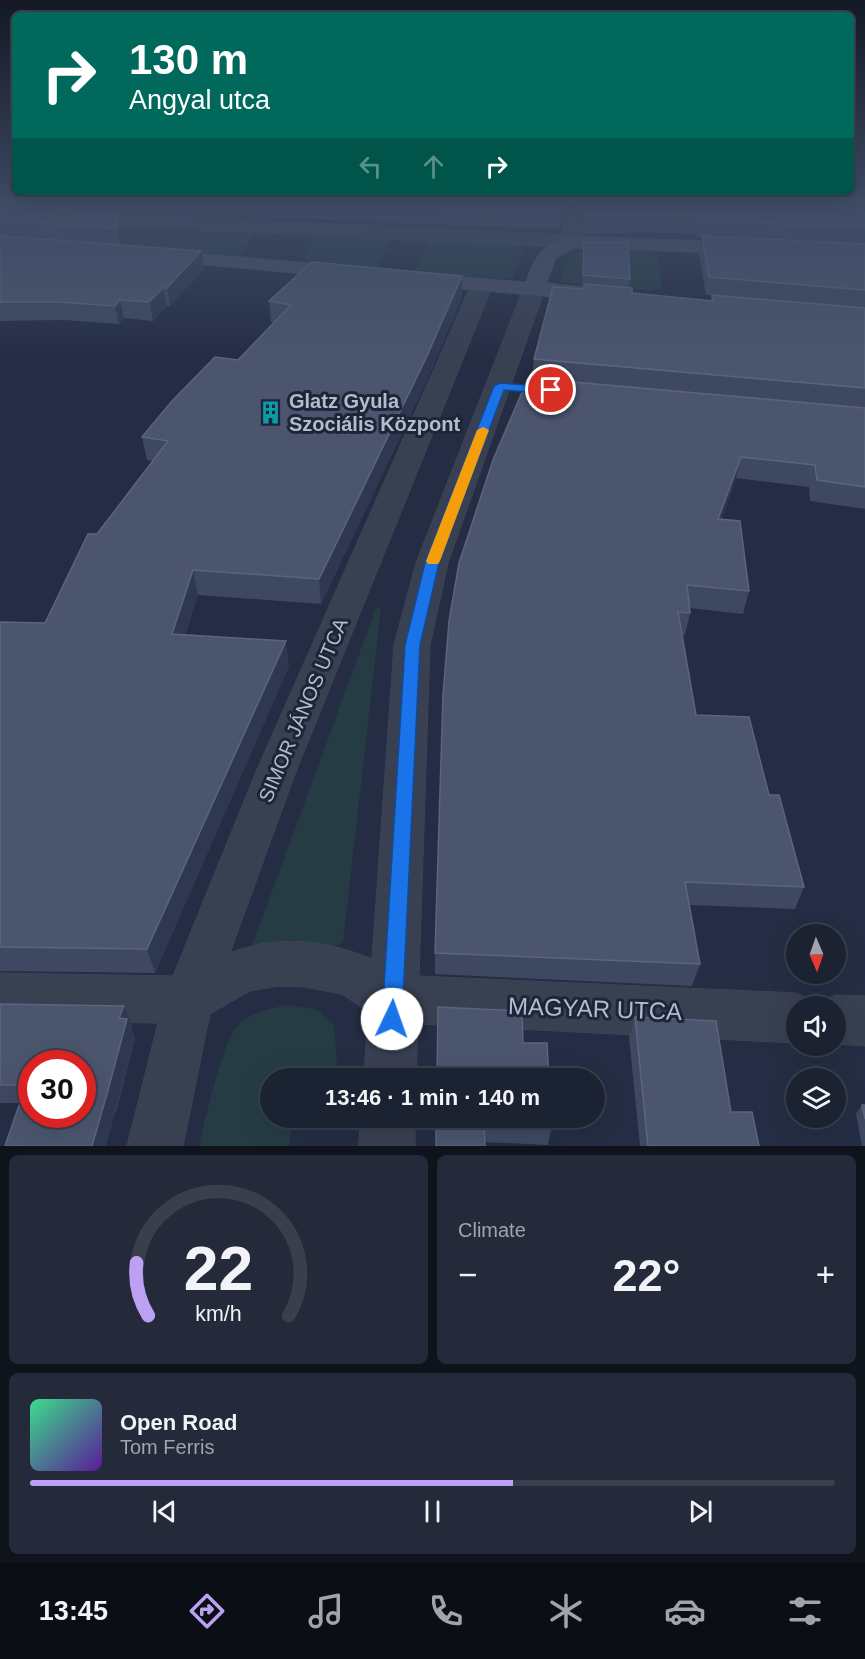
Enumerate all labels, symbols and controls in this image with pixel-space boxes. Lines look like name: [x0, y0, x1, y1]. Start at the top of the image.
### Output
icon: right: [30, 36, 108, 114]
text: 130 m: [129, 36, 248, 83]
text: Angyal utca: [129, 85, 270, 115]
icon: left: [354, 150, 387, 183]
icon: ahead: [417, 150, 450, 183]
icon: right: [480, 150, 513, 183]
pin: [525, 364, 576, 415]
icon: arrive: [534, 373, 567, 406]
place label: Glatz Gyula Szociális Központ: [289, 390, 460, 435]
building icon: Glatz Gyula Szociális Központ: [258, 400, 284, 426]
street label: SIMOR JÁNOS UTCA: [254, 614, 352, 805]
north arrow: [786, 924, 846, 984]
map controls: [786, 924, 846, 1128]
position arrow: [360, 987, 424, 1051]
street label: MAGYAR UTCA: [507, 992, 683, 1025]
button: sound: [786, 996, 846, 1056]
speed limit sign: 30: [18, 1050, 96, 1128]
button: layers: [786, 1068, 846, 1128]
text: 13:46 · 1 min · 140 m: [325, 1085, 540, 1110]
text: Climate: [458, 1219, 526, 1241]
text: 22: [184, 1234, 253, 1303]
text: 22°: [612, 1250, 681, 1301]
text: −: [458, 1256, 477, 1293]
text: +: [816, 1256, 835, 1293]
text: km/h: [195, 1303, 242, 1327]
text: Open Road: [120, 1410, 237, 1435]
text: Tom Ferris: [120, 1436, 214, 1458]
icon: previous: [148, 1495, 181, 1528]
icon: pause: [416, 1495, 449, 1528]
icon: next: [684, 1495, 717, 1528]
icon: directions: [186, 1590, 228, 1632]
icon: music: [305, 1590, 347, 1632]
icon: phone: [425, 1590, 467, 1632]
icon: climate: [545, 1590, 587, 1632]
icon: car: [664, 1590, 706, 1632]
icon: filters: [784, 1590, 826, 1632]
text: 13:45: [39, 1596, 108, 1626]

